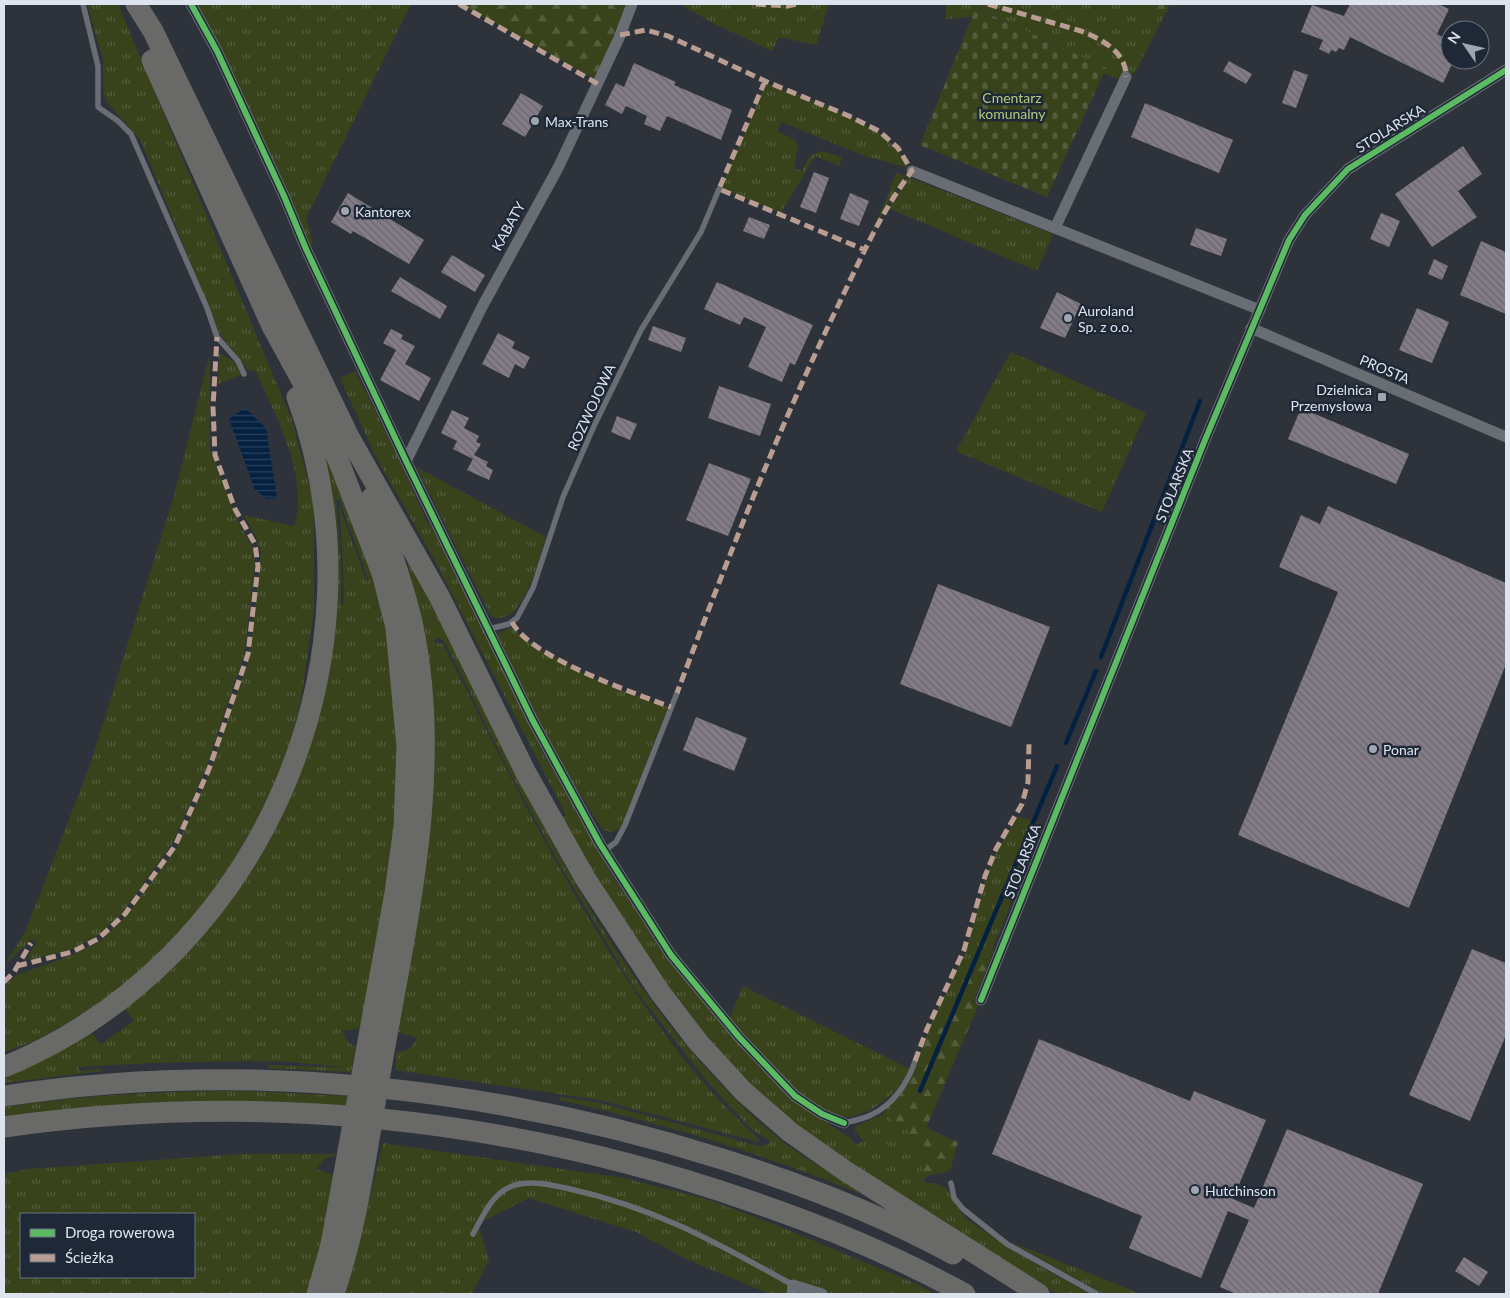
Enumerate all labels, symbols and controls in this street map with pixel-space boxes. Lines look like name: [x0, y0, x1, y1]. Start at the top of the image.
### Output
north arrow: [1440, 20, 1490, 70]
text: N: [1444, 28, 1464, 47]
park label: Cmentarz komunalny: [979, 89, 1046, 122]
street label: STOLARSKA: [1352, 100, 1428, 156]
place label: Max-Trans: [545, 113, 608, 130]
marker: Max-Trans: [529, 115, 541, 127]
street label: KABATY: [488, 198, 528, 253]
place label: Kantorex: [355, 203, 411, 220]
marker: Kantorex: [339, 205, 351, 217]
place label: Auroland Sp. z o.o.: [1078, 302, 1134, 335]
marker: Auroland Sp. z o.o.: [1062, 312, 1074, 324]
street label: PROSTA: [1357, 351, 1413, 387]
street label: ROZWOJOWA: [564, 361, 619, 453]
place label: Dzielnica Przemysłowa: [1291, 381, 1372, 414]
marker: Dzielnica Przemysłowa: [1376, 391, 1388, 403]
street label: STOLARSKA: [1151, 445, 1197, 525]
place label: Ponar: [1383, 741, 1419, 758]
marker: Ponar: [1367, 743, 1379, 755]
street label: STOLARSKA: [1000, 821, 1044, 901]
place label: Hutchinson: [1205, 1182, 1276, 1199]
marker: Hutchinson: [1189, 1184, 1201, 1196]
legend: [20, 1213, 195, 1278]
text: Droga rowerowa: [65, 1223, 175, 1241]
text: Ścieżka: [65, 1248, 114, 1266]

